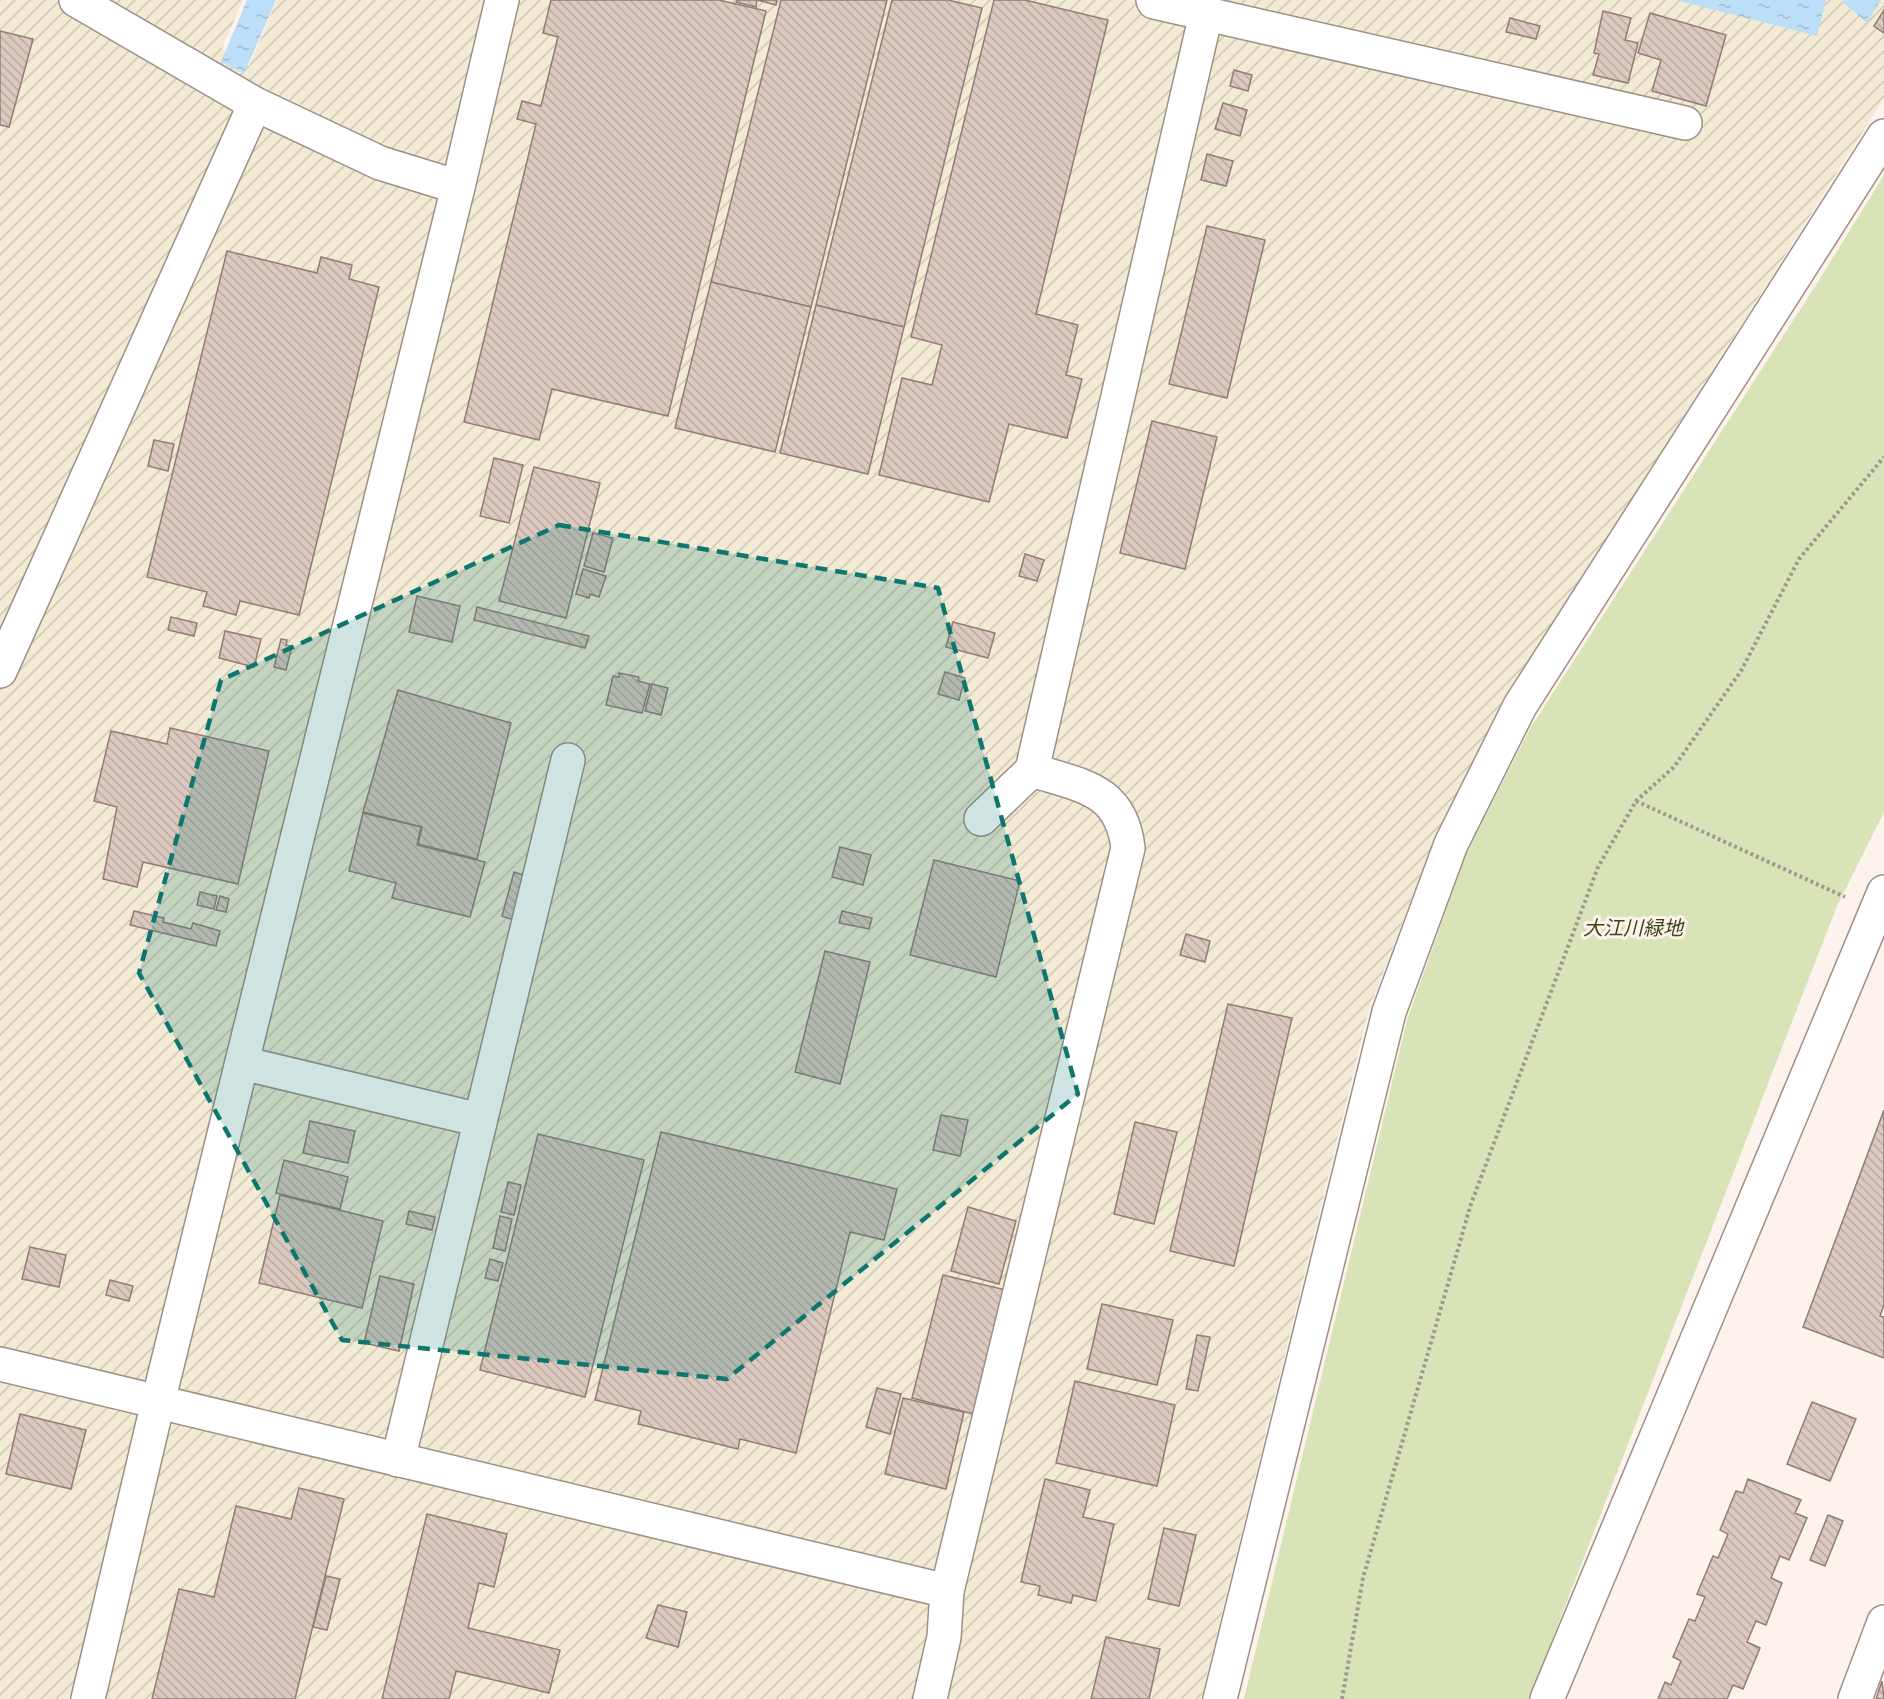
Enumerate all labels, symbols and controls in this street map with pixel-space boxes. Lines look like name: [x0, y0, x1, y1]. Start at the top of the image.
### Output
park label: 大江川緑地: [1583, 915, 1685, 940]

